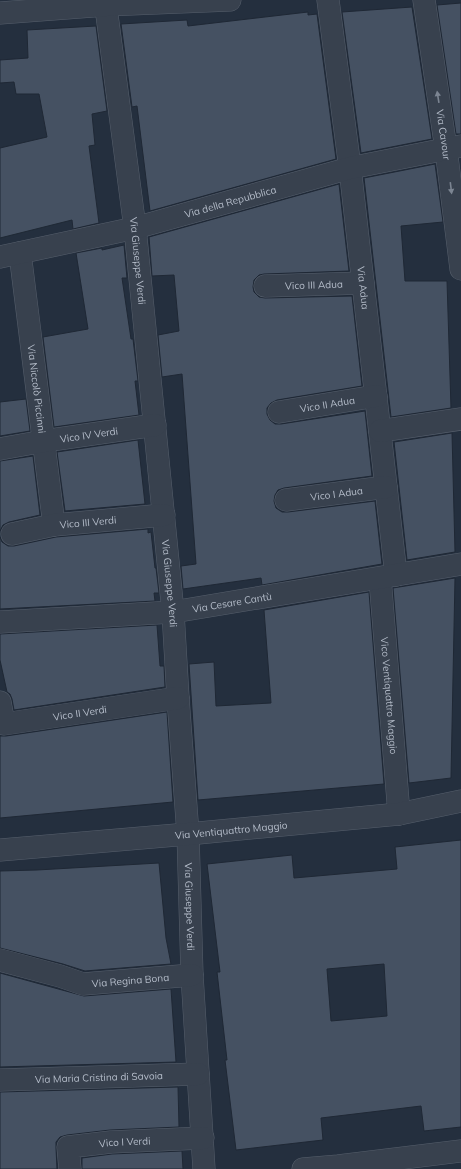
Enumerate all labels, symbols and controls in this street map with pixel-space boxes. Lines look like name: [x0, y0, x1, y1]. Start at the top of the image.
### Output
one-way arrow: [435, 90, 441, 103]
street label: Via Cavour: [433, 108, 453, 161]
one-way arrow: [448, 182, 454, 194]
street label: Via della Repubblica: [183, 183, 278, 221]
street label: Via Giuseppe Verdi: [127, 216, 149, 305]
street label: Via Adua: [354, 266, 372, 310]
street label: Vico III Adua: [285, 278, 343, 292]
street label: Via Niccolò Piccinni: [25, 344, 48, 434]
street label: Vico II Adua: [299, 394, 356, 415]
street label: Vico IV Verdi: [59, 424, 119, 446]
street label: Vico I Adua: [310, 484, 364, 504]
street label: Vico III Verdi: [59, 513, 117, 531]
street label: Via Giuseppe Verdi: [159, 539, 180, 627]
street label: Via Cesare Cantù: [191, 590, 273, 616]
street label: Vico Ventiquattro Maggio: [378, 637, 400, 755]
street label: Vico II Verdi: [52, 703, 108, 724]
street label: Via Ventiquattro Maggio: [174, 819, 288, 842]
street label: Via Giuseppe Verdi: [182, 863, 197, 951]
street label: Via Regina Bona: [91, 971, 170, 990]
street label: Via Maria Cristina di Savoia: [35, 1069, 163, 1086]
street label: Vico I Verdi: [98, 1134, 151, 1150]

